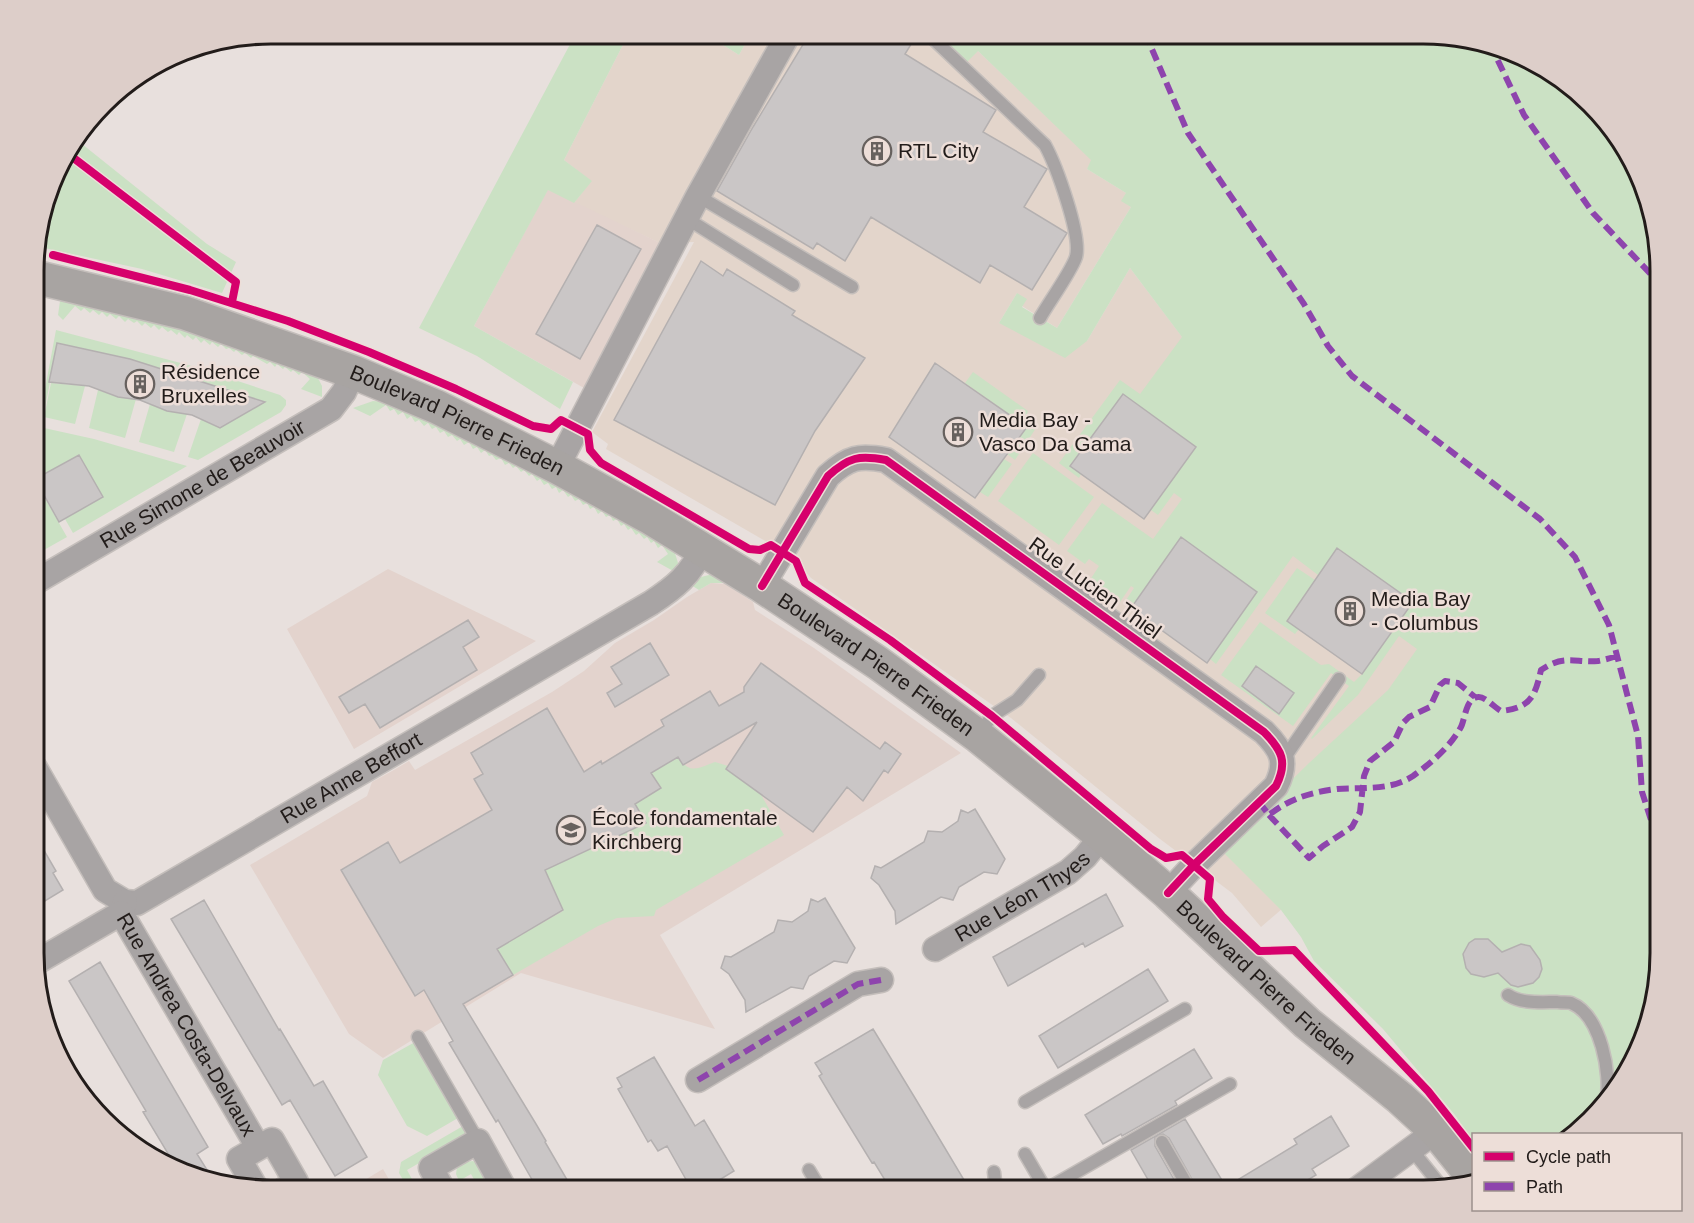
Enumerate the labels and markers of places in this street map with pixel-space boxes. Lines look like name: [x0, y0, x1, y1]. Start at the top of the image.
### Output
building icon: RTL City: [861, 135, 893, 167]
place label: RTL City: [898, 139, 979, 162]
place label: Résidence Bruxelles: [161, 360, 260, 407]
building icon: Résidence Bruxelles: [124, 368, 156, 400]
place label: Media Bay - Vasco Da Gama: [979, 408, 1132, 455]
building icon: Media Bay - Vasco Da Gama: [942, 416, 974, 448]
place label: Media Bay - Columbus: [1371, 587, 1478, 634]
building icon: Media Bay - Columbus: [1334, 595, 1366, 627]
place label: École fondamentale Kirchberg: [592, 806, 778, 853]
school or university icon: École fondamentale Kirchberg: [555, 814, 587, 846]

